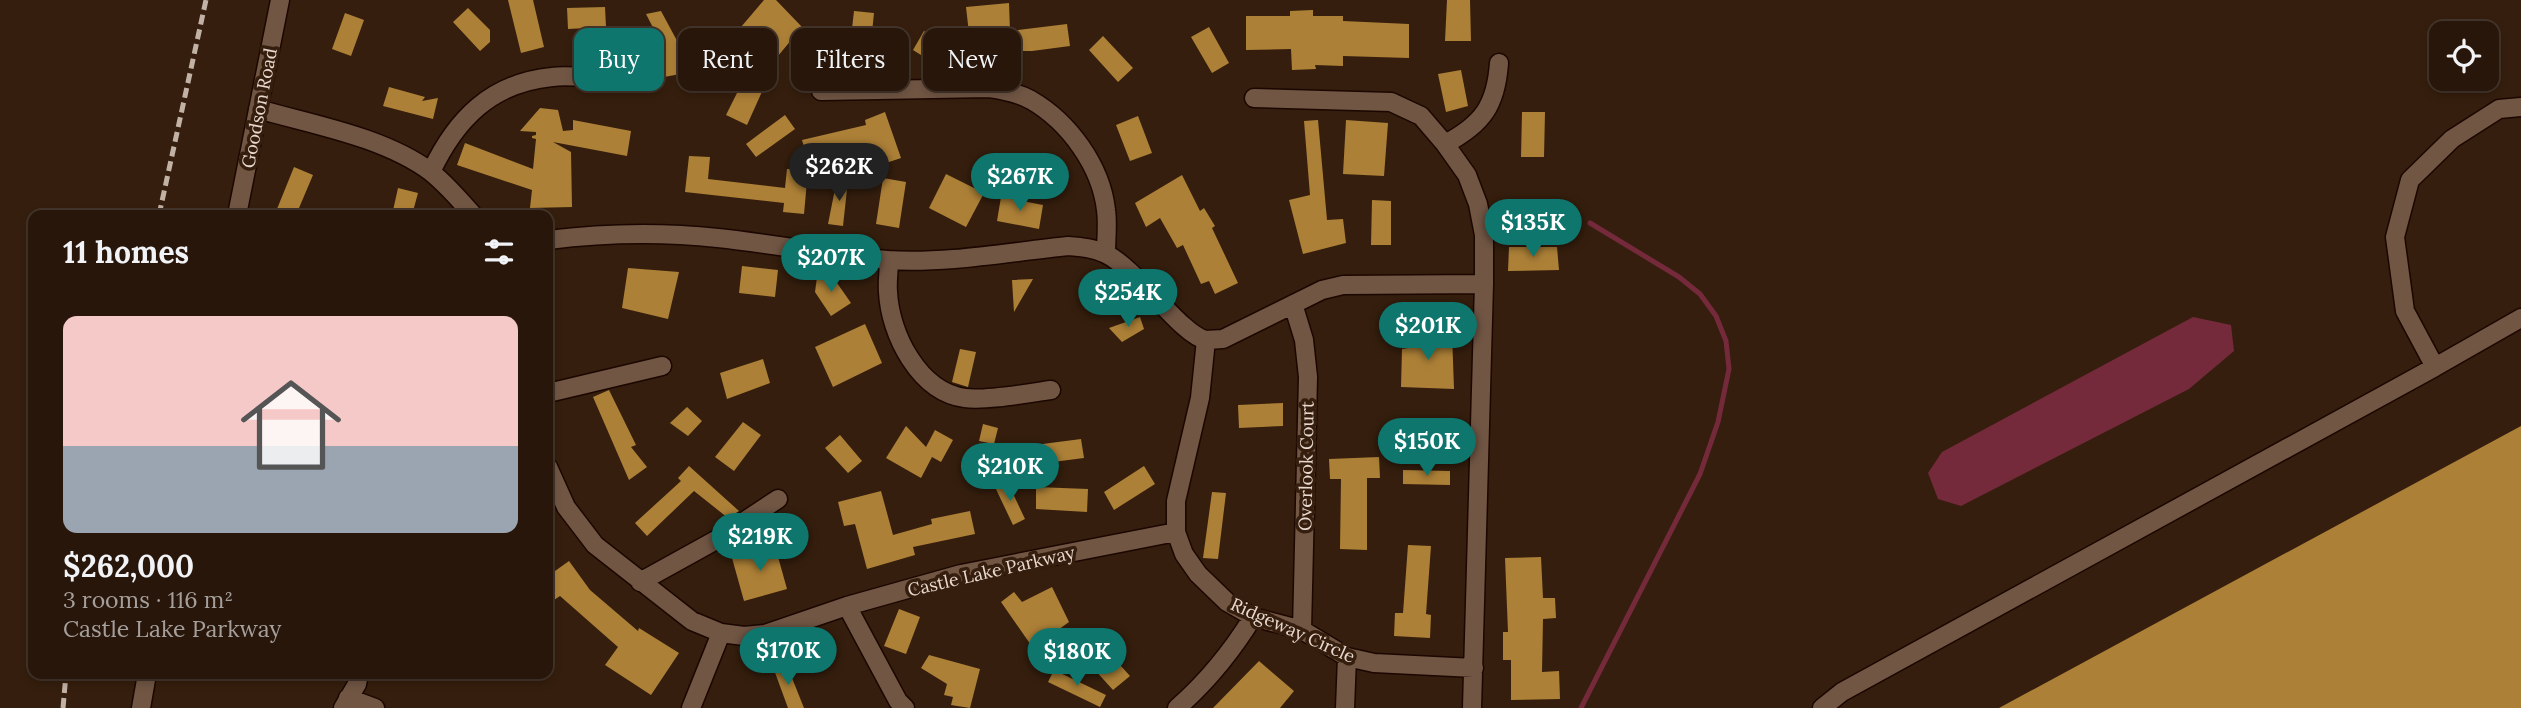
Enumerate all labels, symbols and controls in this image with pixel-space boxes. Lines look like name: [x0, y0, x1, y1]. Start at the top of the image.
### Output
map controls: [2429, 21, 2499, 91]
button: locate: [2429, 21, 2499, 91]
chip: Buy: [574, 28, 664, 91]
chip: Rent: [678, 28, 777, 91]
chip: Filters: [791, 28, 909, 91]
chip: New: [923, 28, 1021, 91]
street label: Goodson Road: [236, 46, 282, 170]
pin: $262K: [790, 144, 888, 203]
text: $262K: [805, 151, 873, 180]
pin: $267K: [971, 154, 1069, 213]
text: $267K: [987, 161, 1053, 190]
pin: $135K: [1484, 200, 1582, 259]
text: $135K: [1501, 207, 1565, 236]
text: 11 homes: [63, 233, 189, 271]
icon: filters: [480, 233, 518, 271]
pin: $207K: [782, 234, 880, 294]
text: $207K: [797, 242, 865, 271]
pin: $254K: [1079, 270, 1177, 329]
text: $254K: [1094, 277, 1162, 306]
pin: $201K: [1379, 302, 1477, 362]
text: $201K: [1395, 310, 1461, 339]
icon: home: [228, 362, 354, 488]
street label: Overlook Court: [1293, 401, 1319, 531]
pin: $150K: [1378, 419, 1476, 478]
text: $150K: [1394, 426, 1460, 455]
pin: $210K: [961, 444, 1059, 503]
text: $210K: [977, 451, 1043, 480]
pin: $219K: [711, 514, 809, 573]
text: $219K: [728, 521, 792, 550]
street label: Castle Lake Parkway: [905, 540, 1077, 601]
text: $262,000: [63, 547, 194, 585]
text: 3 rooms · 116 m²: [63, 585, 233, 614]
street label: Ridgeway Circle: [1227, 592, 1359, 668]
text: Castle Lake Parkway: [63, 614, 281, 643]
pin: $170K: [739, 628, 837, 687]
pin: $180K: [1028, 628, 1126, 688]
text: $170K: [756, 635, 820, 664]
text: $180K: [1043, 636, 1111, 665]

